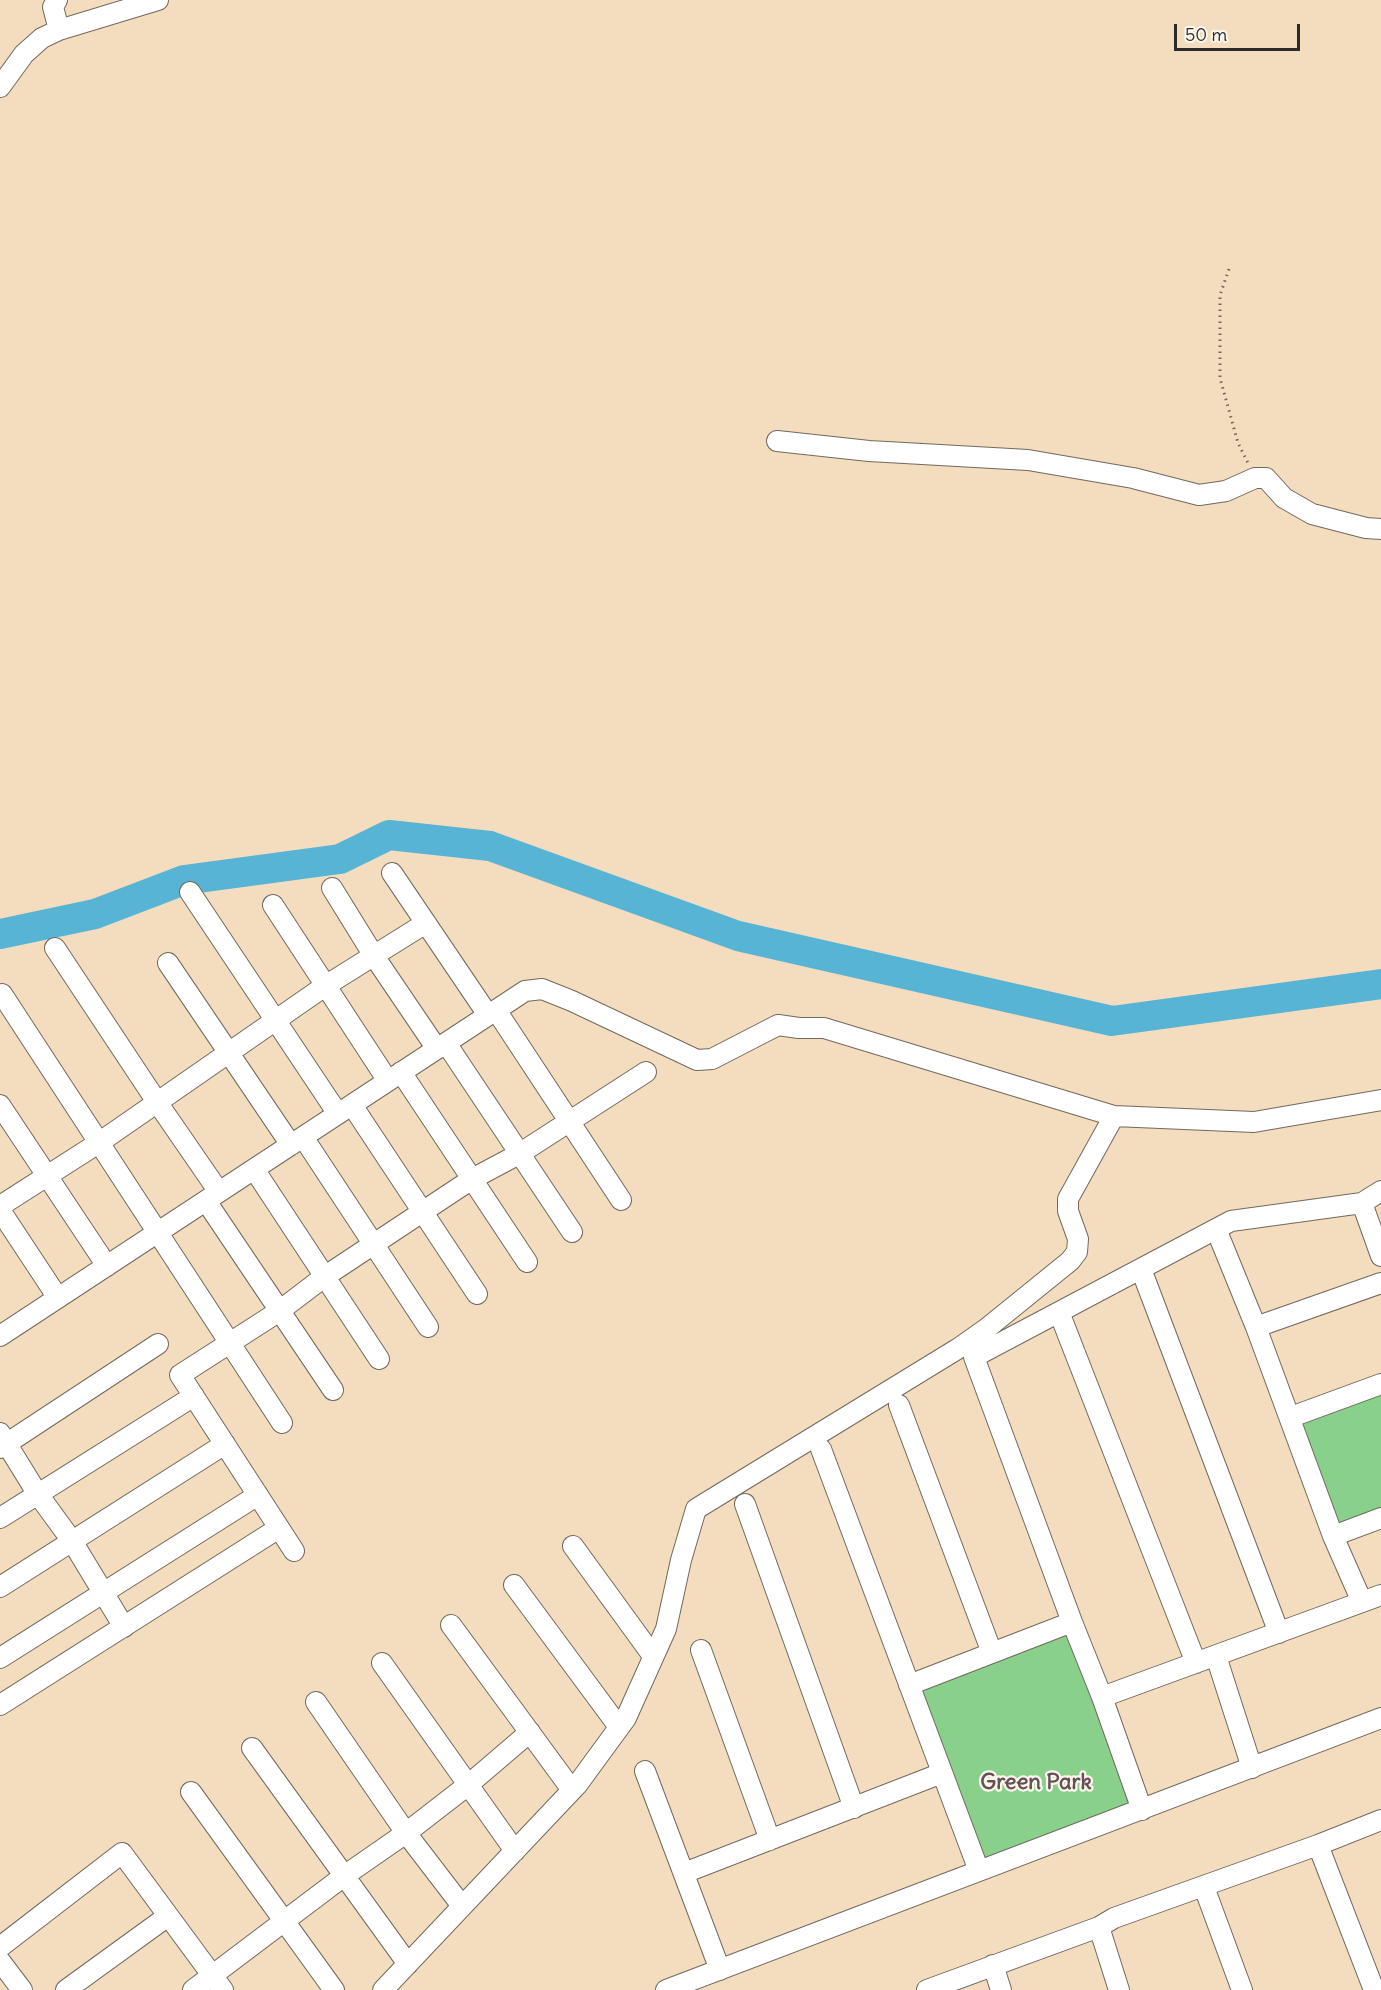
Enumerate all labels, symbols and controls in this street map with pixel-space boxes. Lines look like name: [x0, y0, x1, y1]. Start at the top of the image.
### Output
scale bar: [1177, 12, 1303, 50]
text: 50 m: [1185, 23, 1227, 46]
district label: Green Park: [980, 1770, 1092, 1796]

